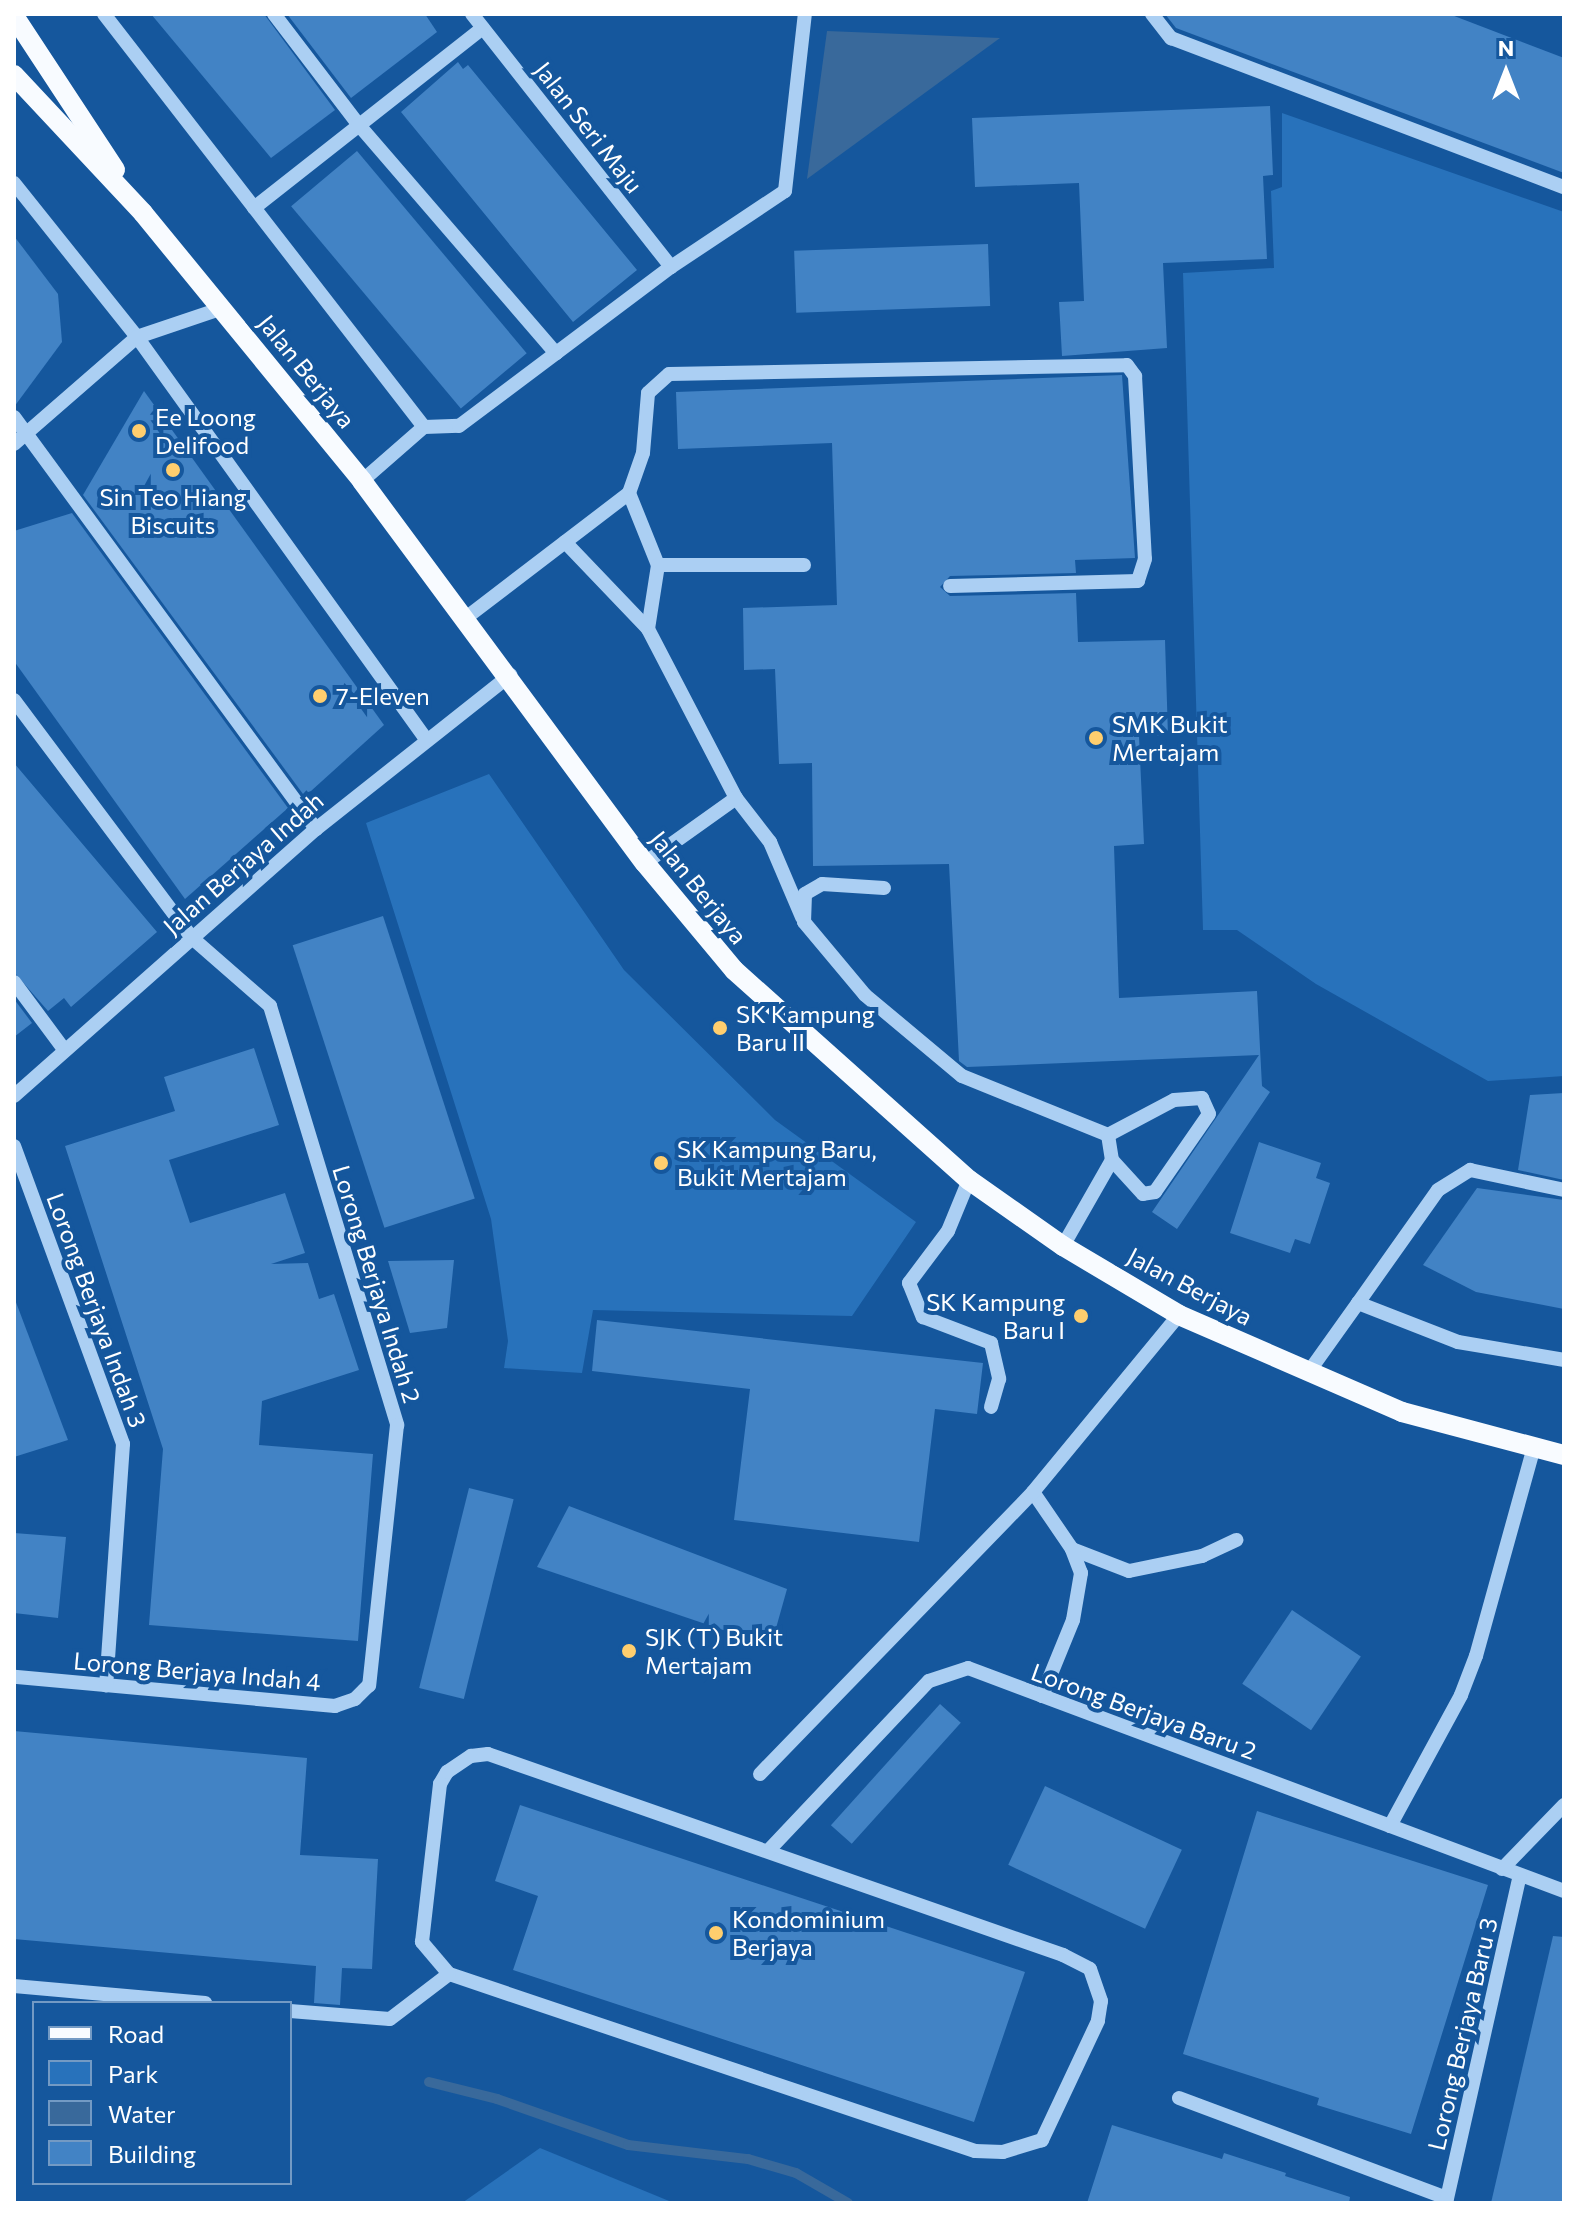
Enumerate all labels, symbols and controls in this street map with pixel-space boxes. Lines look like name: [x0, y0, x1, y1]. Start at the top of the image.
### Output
north arrow: [1466, 32, 1546, 112]
text: N: [1498, 34, 1514, 61]
street label: Jalan Seri Maju: [529, 56, 649, 198]
street label: Jalan Berjaya: [253, 309, 361, 433]
place label: Ee Loong Delifood: [155, 403, 256, 459]
marker: Ee Loong Delifood: [130, 422, 148, 440]
marker: Sin Teo Hiang Biscuits: [164, 461, 182, 479]
place label: Sin Teo Hiang Biscuits: [99, 483, 247, 539]
place label: 7-Eleven: [336, 682, 430, 710]
marker: 7-Eleven: [311, 687, 329, 705]
place label: SMK Bukit Mertajam: [1112, 710, 1228, 766]
marker: SMK Bukit Mertajam: [1087, 729, 1105, 747]
street label: Jalan Berjaya Indah: [157, 786, 329, 940]
street label: Jalan Berjaya: [645, 825, 753, 949]
place label: SK Kampung Baru II: [736, 1000, 875, 1056]
marker: SK Kampung Baru II: [711, 1019, 729, 1037]
place label: SK Kampung Baru, Bukit Mertajam: [677, 1135, 877, 1191]
marker: SK Kampung Baru, Bukit Mertajam: [652, 1154, 670, 1172]
street label: Lorong Berjaya Indah 2: [327, 1162, 427, 1406]
street label: Lorong Berjaya Indah 3: [41, 1189, 153, 1431]
street label: Jalan Berjaya: [1123, 1241, 1257, 1331]
place label: SK Kampung Baru I: [926, 1288, 1065, 1344]
marker: SK Kampung Baru I: [1072, 1307, 1090, 1325]
place label: SJK (T) Bukit Mertajam: [645, 1623, 783, 1679]
marker: SJK (T) Bukit Mertajam: [620, 1642, 638, 1660]
street label: Lorong Berjaya Indah 4: [72, 1646, 322, 1696]
street label: Lorong Berjaya Baru 2: [1028, 1657, 1260, 1765]
place label: Kondominium Berjaya: [732, 1905, 885, 1961]
street label: Lorong Berjaya Baru 3: [1421, 1915, 1503, 2153]
marker: Kondominium Berjaya: [707, 1924, 725, 1942]
legend: [32, 2001, 292, 2185]
text: Road: [108, 2019, 164, 2048]
text: Park: [108, 2059, 158, 2088]
text: Water: [108, 2099, 176, 2128]
text: Building: [108, 2139, 196, 2168]

